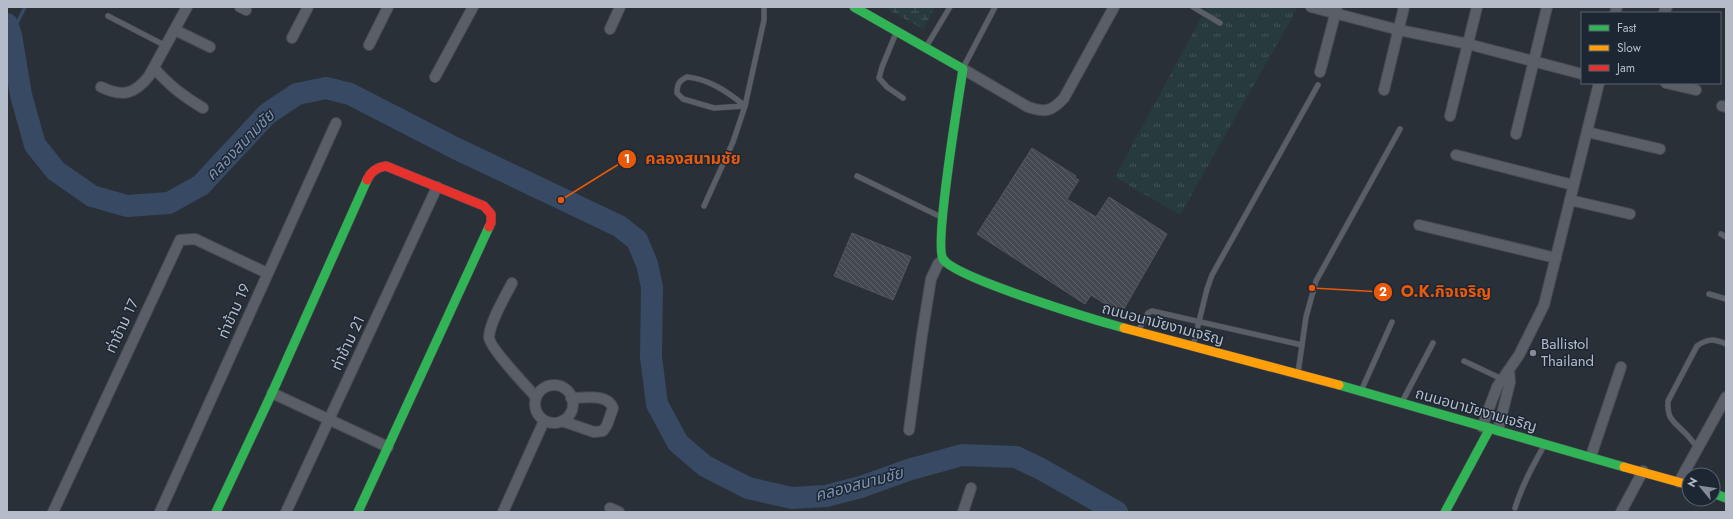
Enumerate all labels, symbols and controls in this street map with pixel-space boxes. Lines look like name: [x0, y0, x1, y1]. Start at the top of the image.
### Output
legend: [1581, 12, 1721, 84]
text: Fast: [1617, 19, 1636, 37]
text: Slow: [1617, 39, 1642, 57]
text: Jam: [1615, 59, 1635, 77]
water label: คลองสนามชัย: [200, 103, 281, 185]
callout: คลองสนามชัย: [617, 145, 749, 173]
text: คลองสนามชัย: [645, 147, 741, 170]
text: 1: [624, 150, 630, 168]
callout: O.K.กิจเจริญ: [1373, 278, 1499, 306]
street label: ท่าข้าม 19: [212, 280, 256, 342]
text: O.K.กิจเจริญ: [1401, 280, 1491, 303]
text: 2: [1379, 283, 1387, 301]
street label: ท่าข้าม 17: [100, 295, 144, 357]
street label: ถนนอนามัยงามเจริญ: [1099, 297, 1227, 351]
street label: ท่าข้าม 21: [326, 312, 370, 374]
place label: Ballistol Thailand: [1541, 333, 1594, 372]
marker: Ballistol Thailand: [1528, 348, 1538, 358]
street label: ถนนอนามัยงามเจริญ: [1413, 382, 1539, 438]
water label: คลองสนามชัย: [812, 461, 907, 507]
north arrow: [1681, 467, 1721, 507]
text: N: [1683, 474, 1701, 490]

